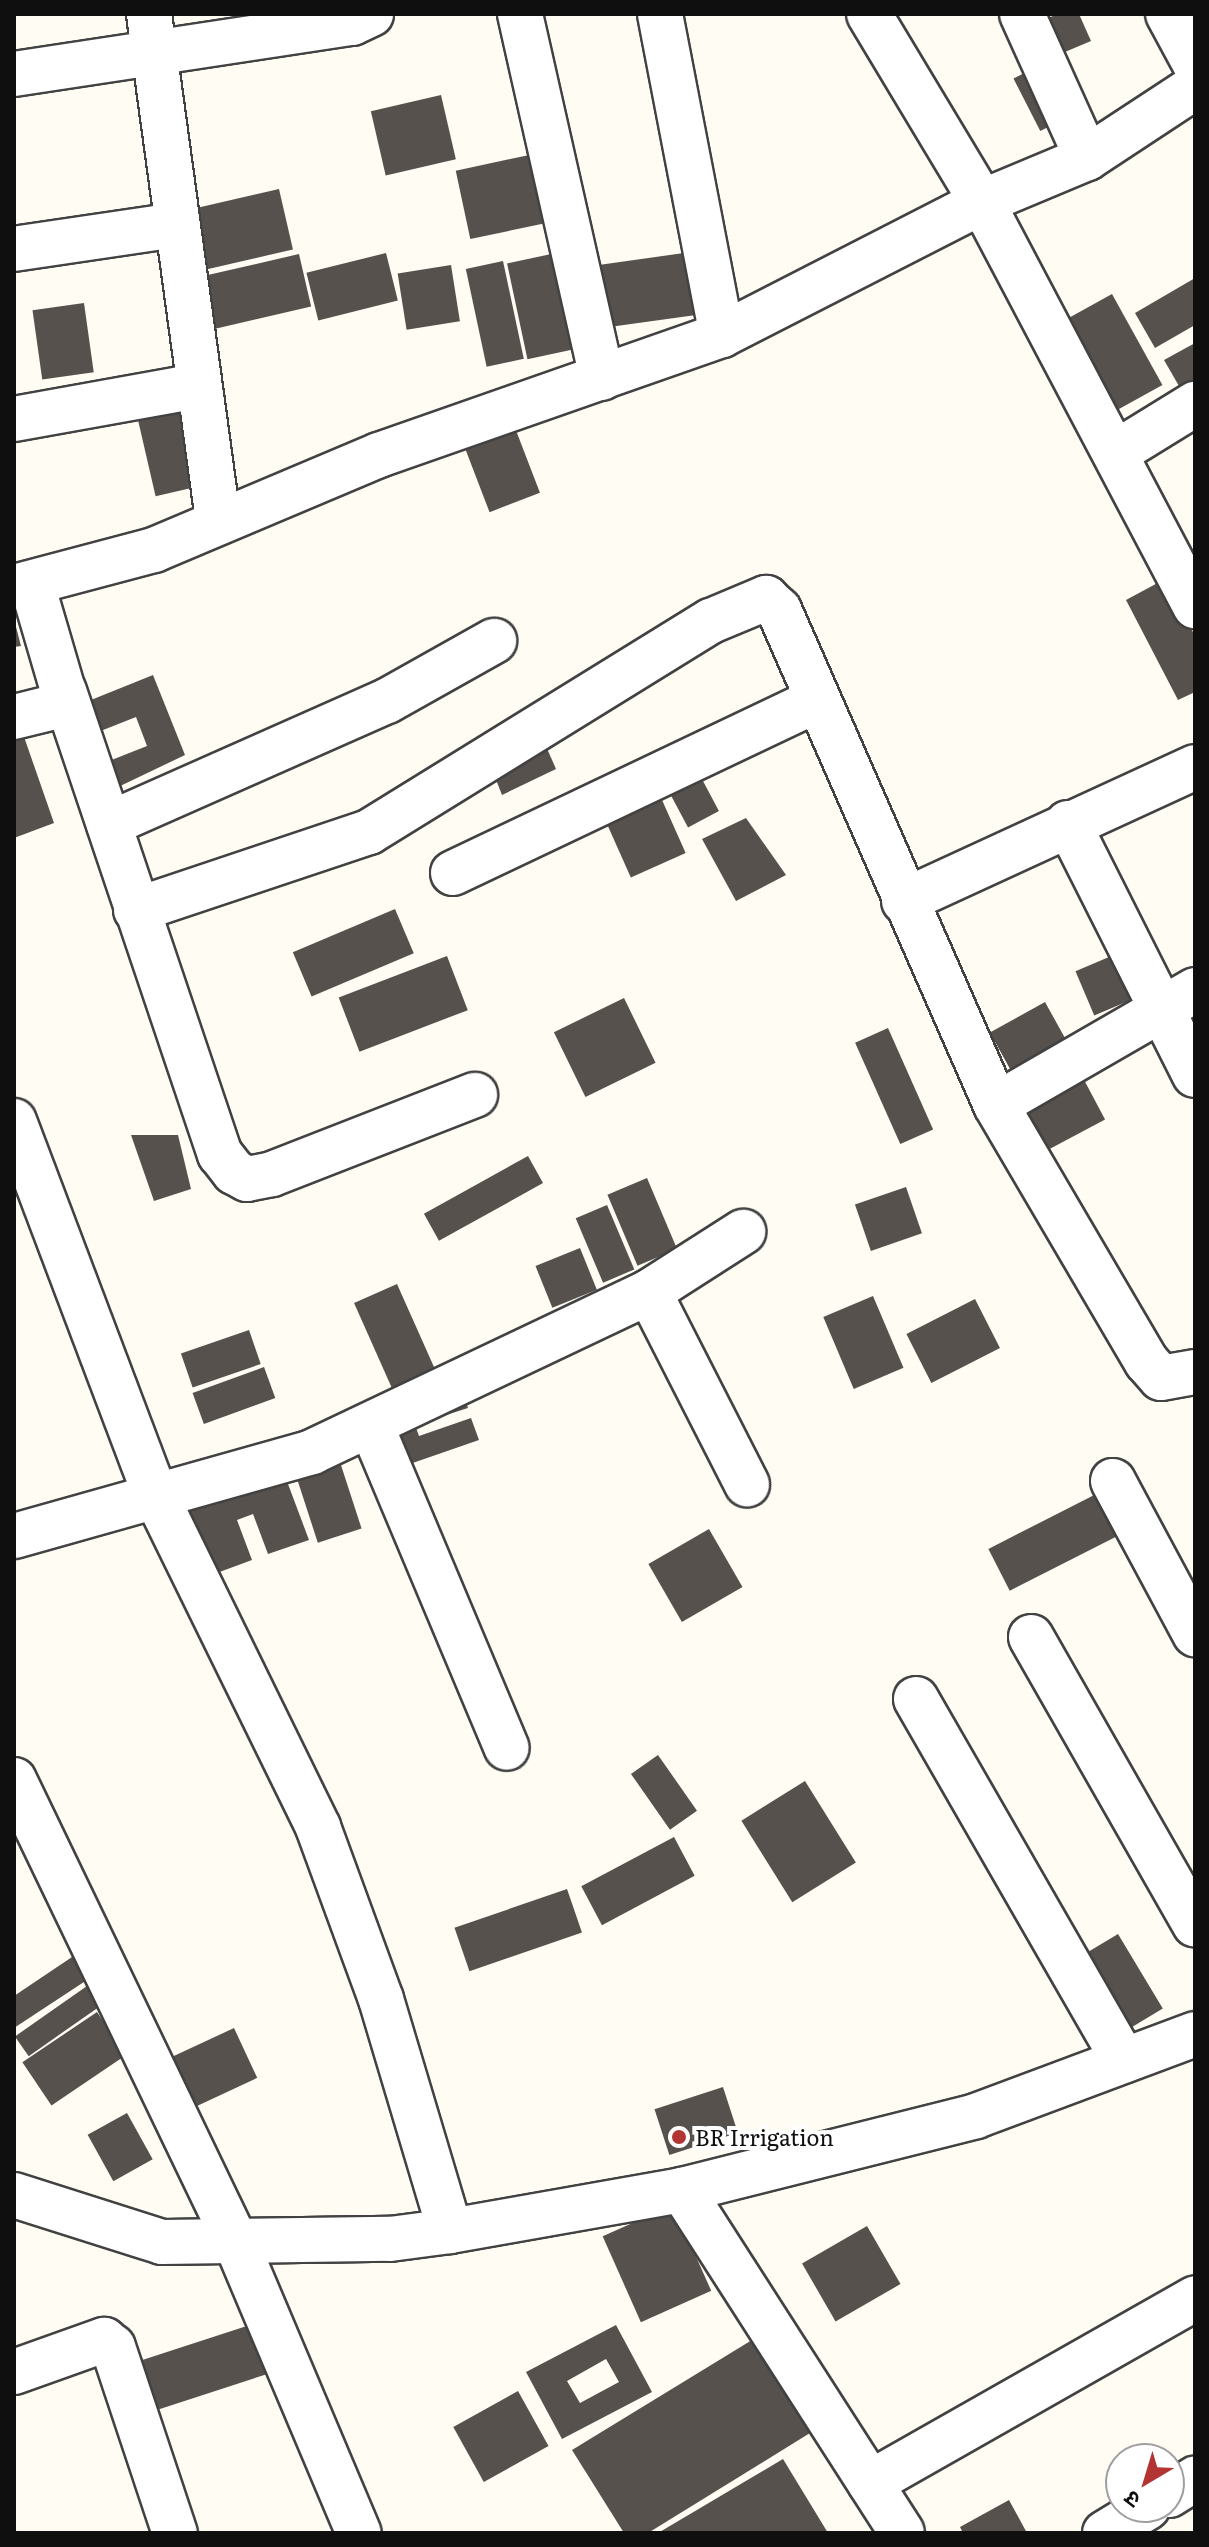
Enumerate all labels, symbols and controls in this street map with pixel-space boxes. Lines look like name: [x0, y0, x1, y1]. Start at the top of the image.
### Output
place label: BR Irrigation: [695, 2124, 834, 2150]
marker: BR Irrigation: [670, 2128, 688, 2146]
north arrow: [1105, 2443, 1185, 2523]
text: उ: [1116, 2484, 1146, 2518]

